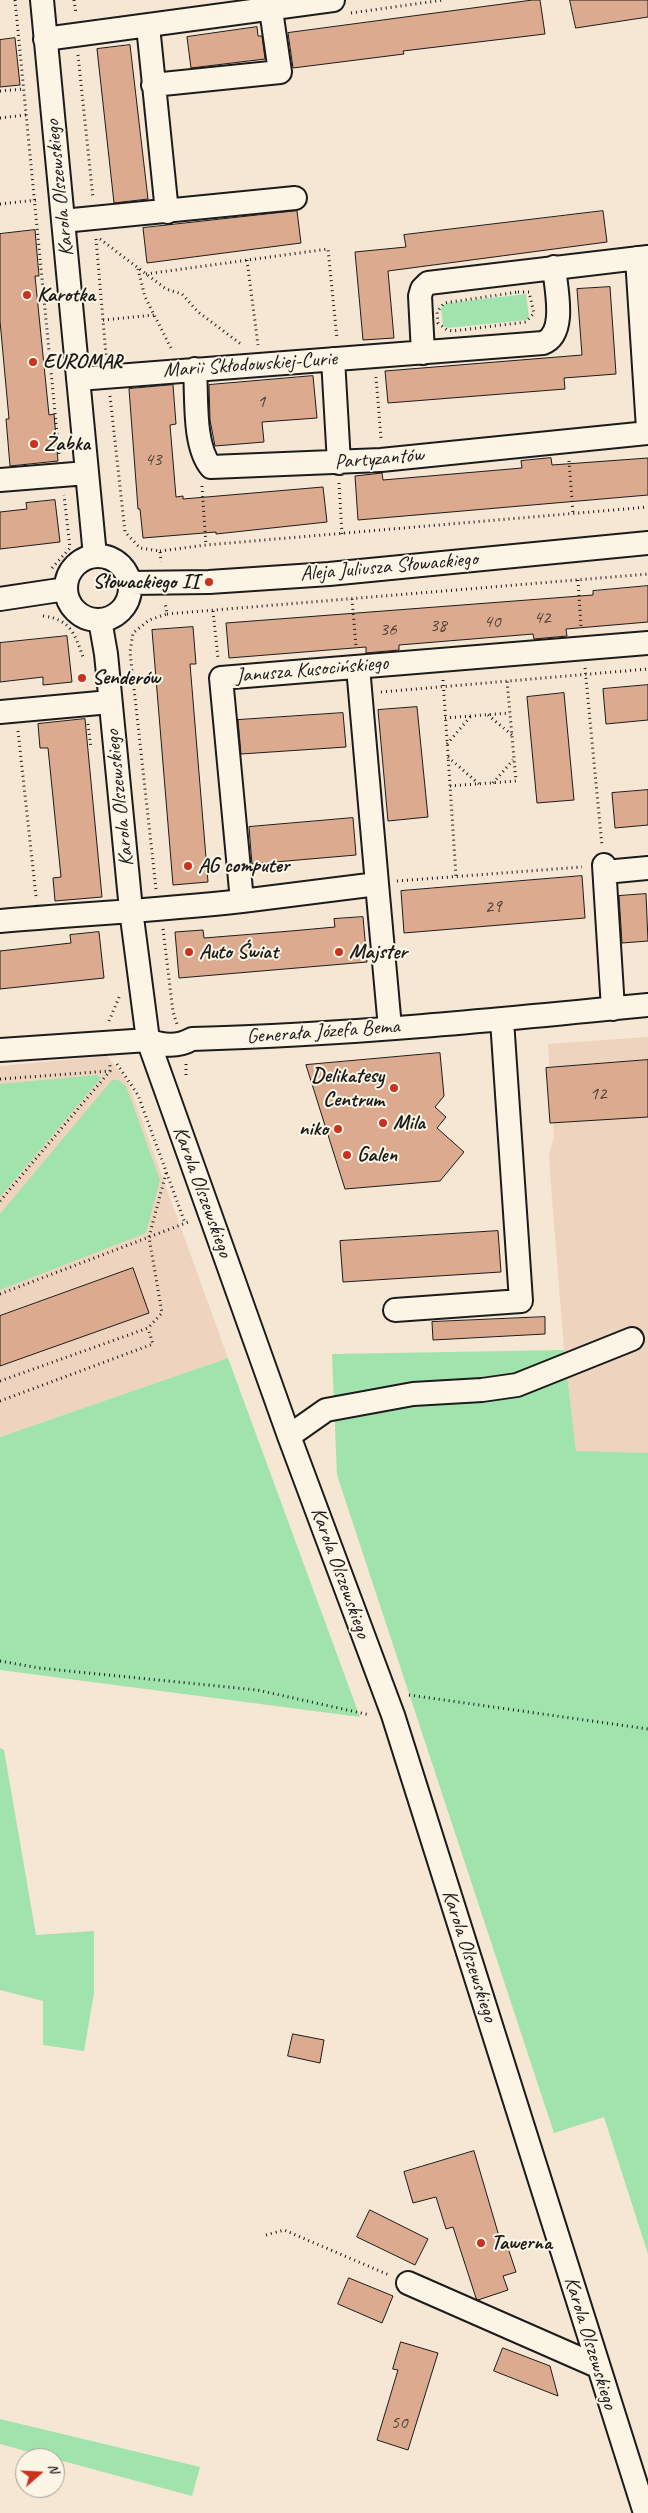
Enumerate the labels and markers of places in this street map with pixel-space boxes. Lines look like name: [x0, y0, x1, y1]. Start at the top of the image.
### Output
place label: Karotka: [37, 282, 95, 308]
marker: Karotka: [21, 289, 33, 301]
place label: EUROMAR: [43, 349, 122, 375]
marker: EUROMAR: [27, 356, 39, 368]
place label: Żabka: [44, 431, 90, 457]
marker: Żabka: [28, 438, 40, 450]
place label: Słowackiego II: [93, 569, 199, 595]
marker: Słowackiego II: [203, 576, 215, 588]
place label: Senderów: [92, 665, 160, 691]
marker: Senderów: [76, 672, 88, 684]
place label: AG computer: [198, 853, 289, 879]
marker: AG computer: [182, 860, 194, 872]
place label: Auto Świat: [199, 939, 278, 965]
place label: Majster: [349, 939, 407, 965]
marker: Auto Świat: [183, 946, 195, 958]
marker: Majster: [333, 946, 345, 958]
place label: Delikatesy Centrum: [311, 1063, 384, 1113]
marker: Delikatesy Centrum: [388, 1082, 400, 1094]
place label: Mila: [393, 1110, 425, 1136]
place label: niko: [299, 1116, 328, 1142]
marker: Mila: [377, 1117, 389, 1129]
marker: niko: [332, 1123, 344, 1135]
place label: Galen: [357, 1142, 397, 1168]
marker: Galen: [341, 1149, 353, 1161]
place label: Tawerna: [491, 2230, 552, 2256]
marker: Tawerna: [475, 2237, 487, 2249]

